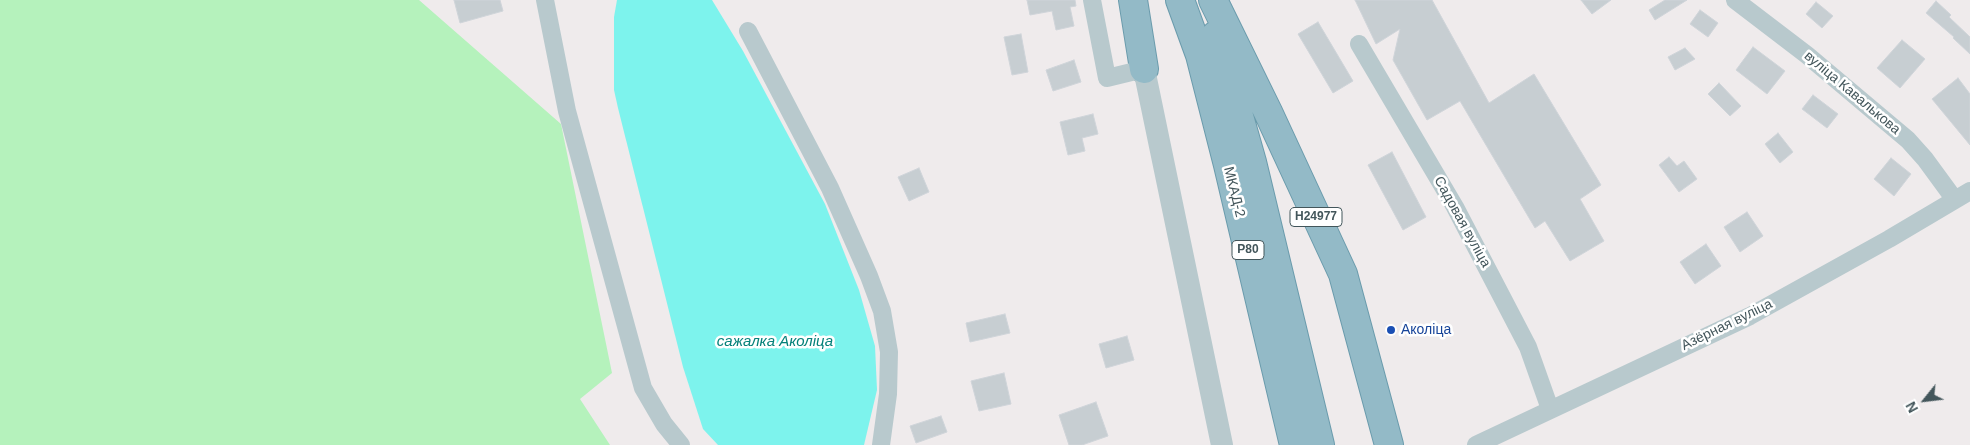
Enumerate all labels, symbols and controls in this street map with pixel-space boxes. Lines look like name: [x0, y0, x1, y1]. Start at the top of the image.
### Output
street label: вуліца Кавалькова: [1800, 48, 1904, 138]
street label: МКАД-2: [1220, 165, 1248, 219]
street label: Садовая вуліца: [1430, 174, 1494, 270]
road number: Н24977: [1290, 208, 1342, 226]
road number: Р80: [1232, 240, 1264, 260]
street label: Азёрная вуліца: [1679, 296, 1775, 354]
place label: Аколіца: [1401, 322, 1451, 338]
marker: Аколіца: [1385, 324, 1397, 336]
water label: сажалка Аколіца: [717, 333, 833, 351]
north arrow: [1900, 375, 1950, 425]
text: N: [1902, 399, 1921, 416]

